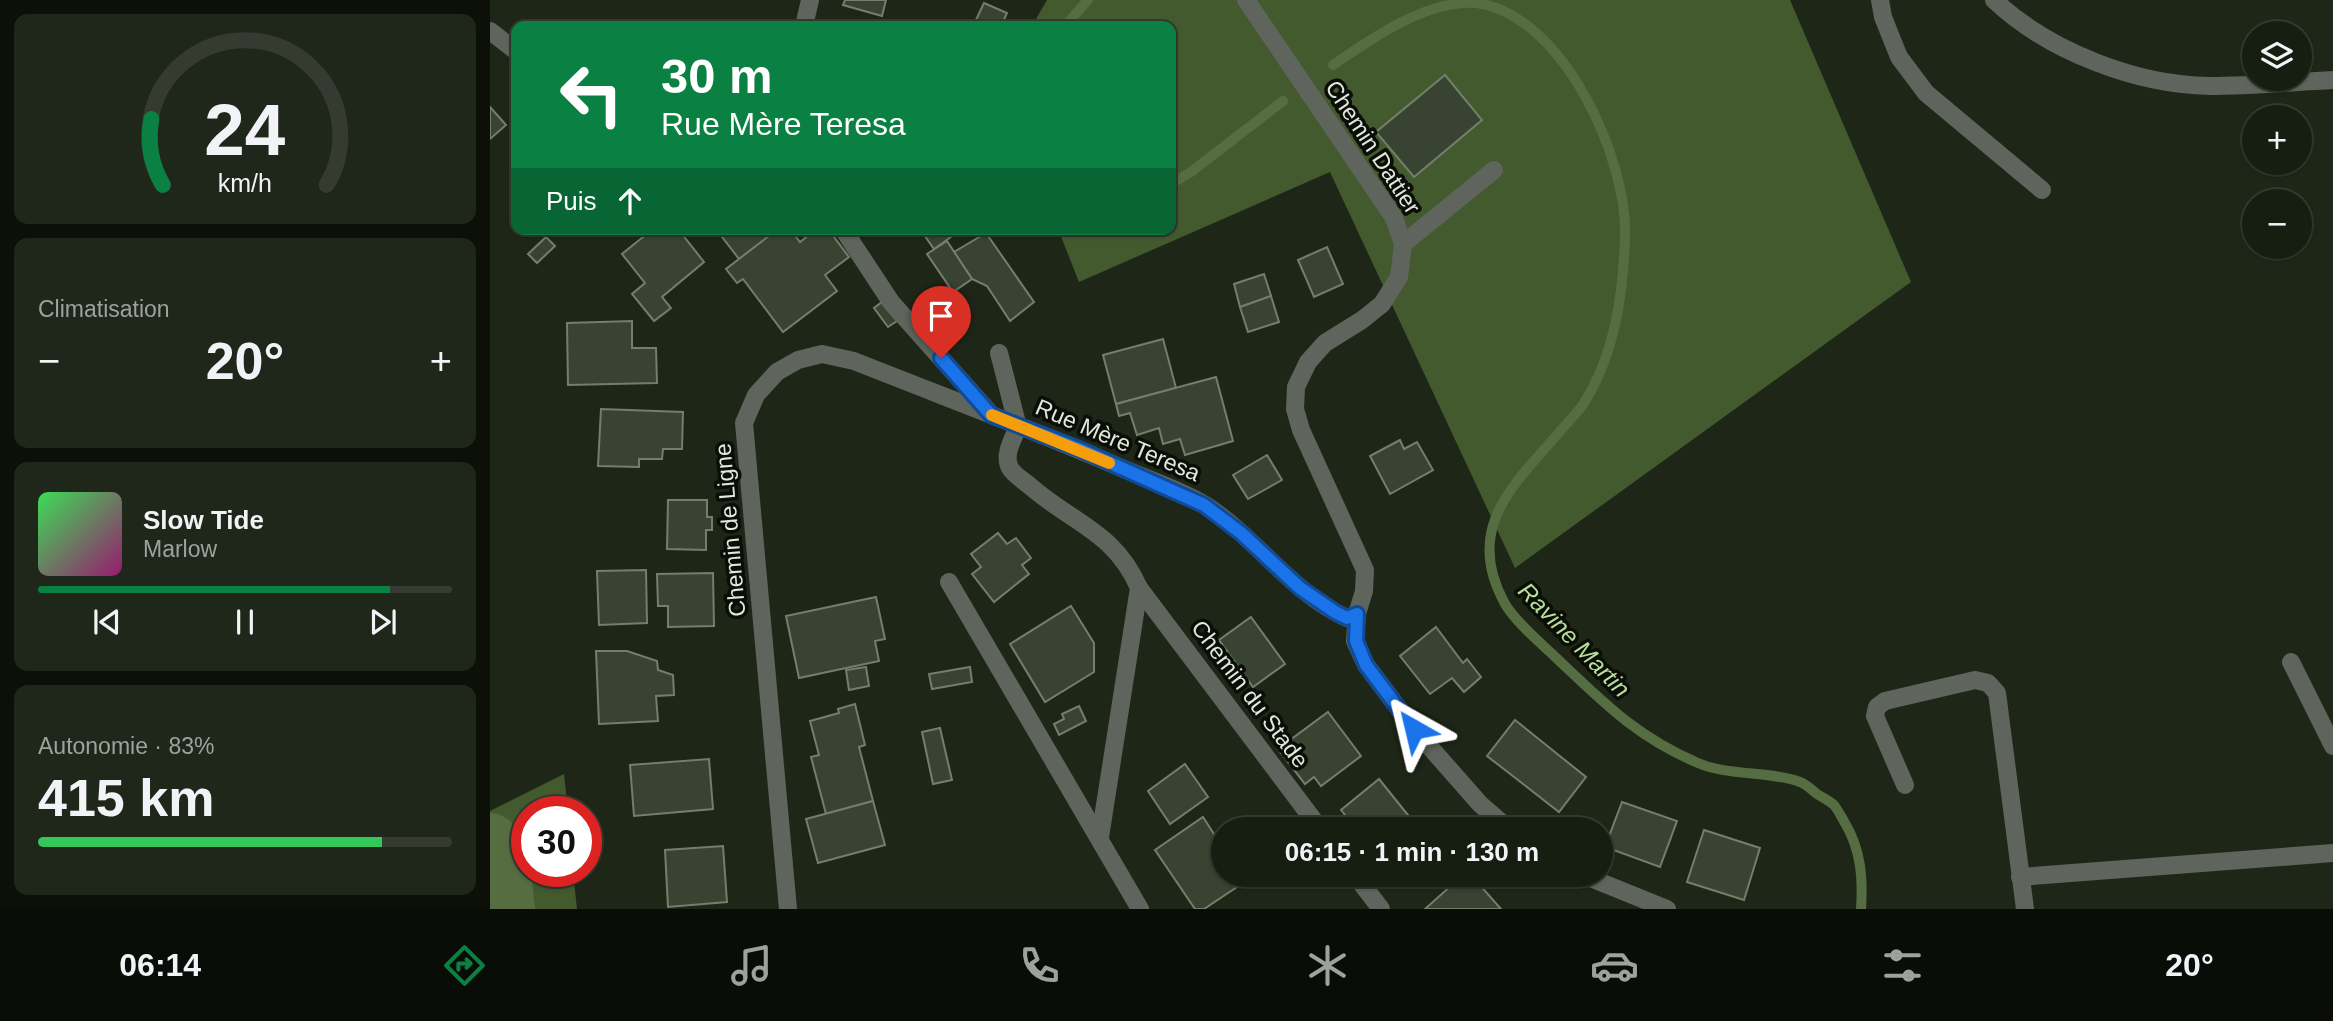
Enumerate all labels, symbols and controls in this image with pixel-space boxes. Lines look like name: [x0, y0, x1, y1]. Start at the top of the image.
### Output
map controls: [2242, 21, 2312, 259]
button: layers: [2242, 21, 2312, 91]
icon: left: [546, 49, 637, 140]
text: 30 m: [661, 49, 773, 103]
street label: Chemin Dattier: [1320, 76, 1426, 219]
text: 24: [205, 89, 286, 170]
button: +: [2242, 105, 2312, 175]
text: Rue Mère Teresa: [661, 106, 906, 142]
text: km/h: [218, 169, 272, 197]
icon: ahead: [611, 182, 649, 220]
text: Puis: [546, 186, 597, 216]
button: −: [2242, 189, 2312, 259]
pin: [911, 286, 971, 358]
text: Climatisation: [38, 296, 170, 322]
icon: arrive: [922, 297, 960, 335]
text: 20°: [206, 332, 284, 390]
text: −: [38, 340, 60, 382]
text: +: [430, 340, 452, 382]
street label: Rue Mère Teresa: [1032, 394, 1204, 486]
street label: Chemin de Ligne: [709, 442, 751, 618]
text: Slow Tide: [143, 505, 264, 535]
text: Marlow: [143, 536, 217, 562]
water label: Ravine Martin: [1513, 577, 1635, 702]
icon: previous: [88, 603, 126, 641]
icon: pause: [226, 603, 264, 641]
icon: next: [364, 603, 402, 641]
street label: Chemin du Stade: [1186, 615, 1314, 773]
position arrow: [1377, 692, 1451, 766]
text: Autonomie · 83%: [38, 733, 214, 759]
text: 415 km: [38, 769, 214, 827]
speed limit sign: 30: [511, 796, 602, 887]
text: 06:15 · 1 min · 130 m: [1285, 837, 1539, 867]
icon: directions: [440, 941, 489, 990]
icon: music: [727, 941, 776, 990]
icon: phone: [1015, 941, 1064, 990]
icon: climate: [1303, 941, 1352, 990]
icon: car: [1590, 941, 1639, 990]
icon: filters: [1878, 941, 1927, 990]
text: 06:14: [119, 947, 201, 983]
text: 20°: [2165, 947, 2214, 983]

